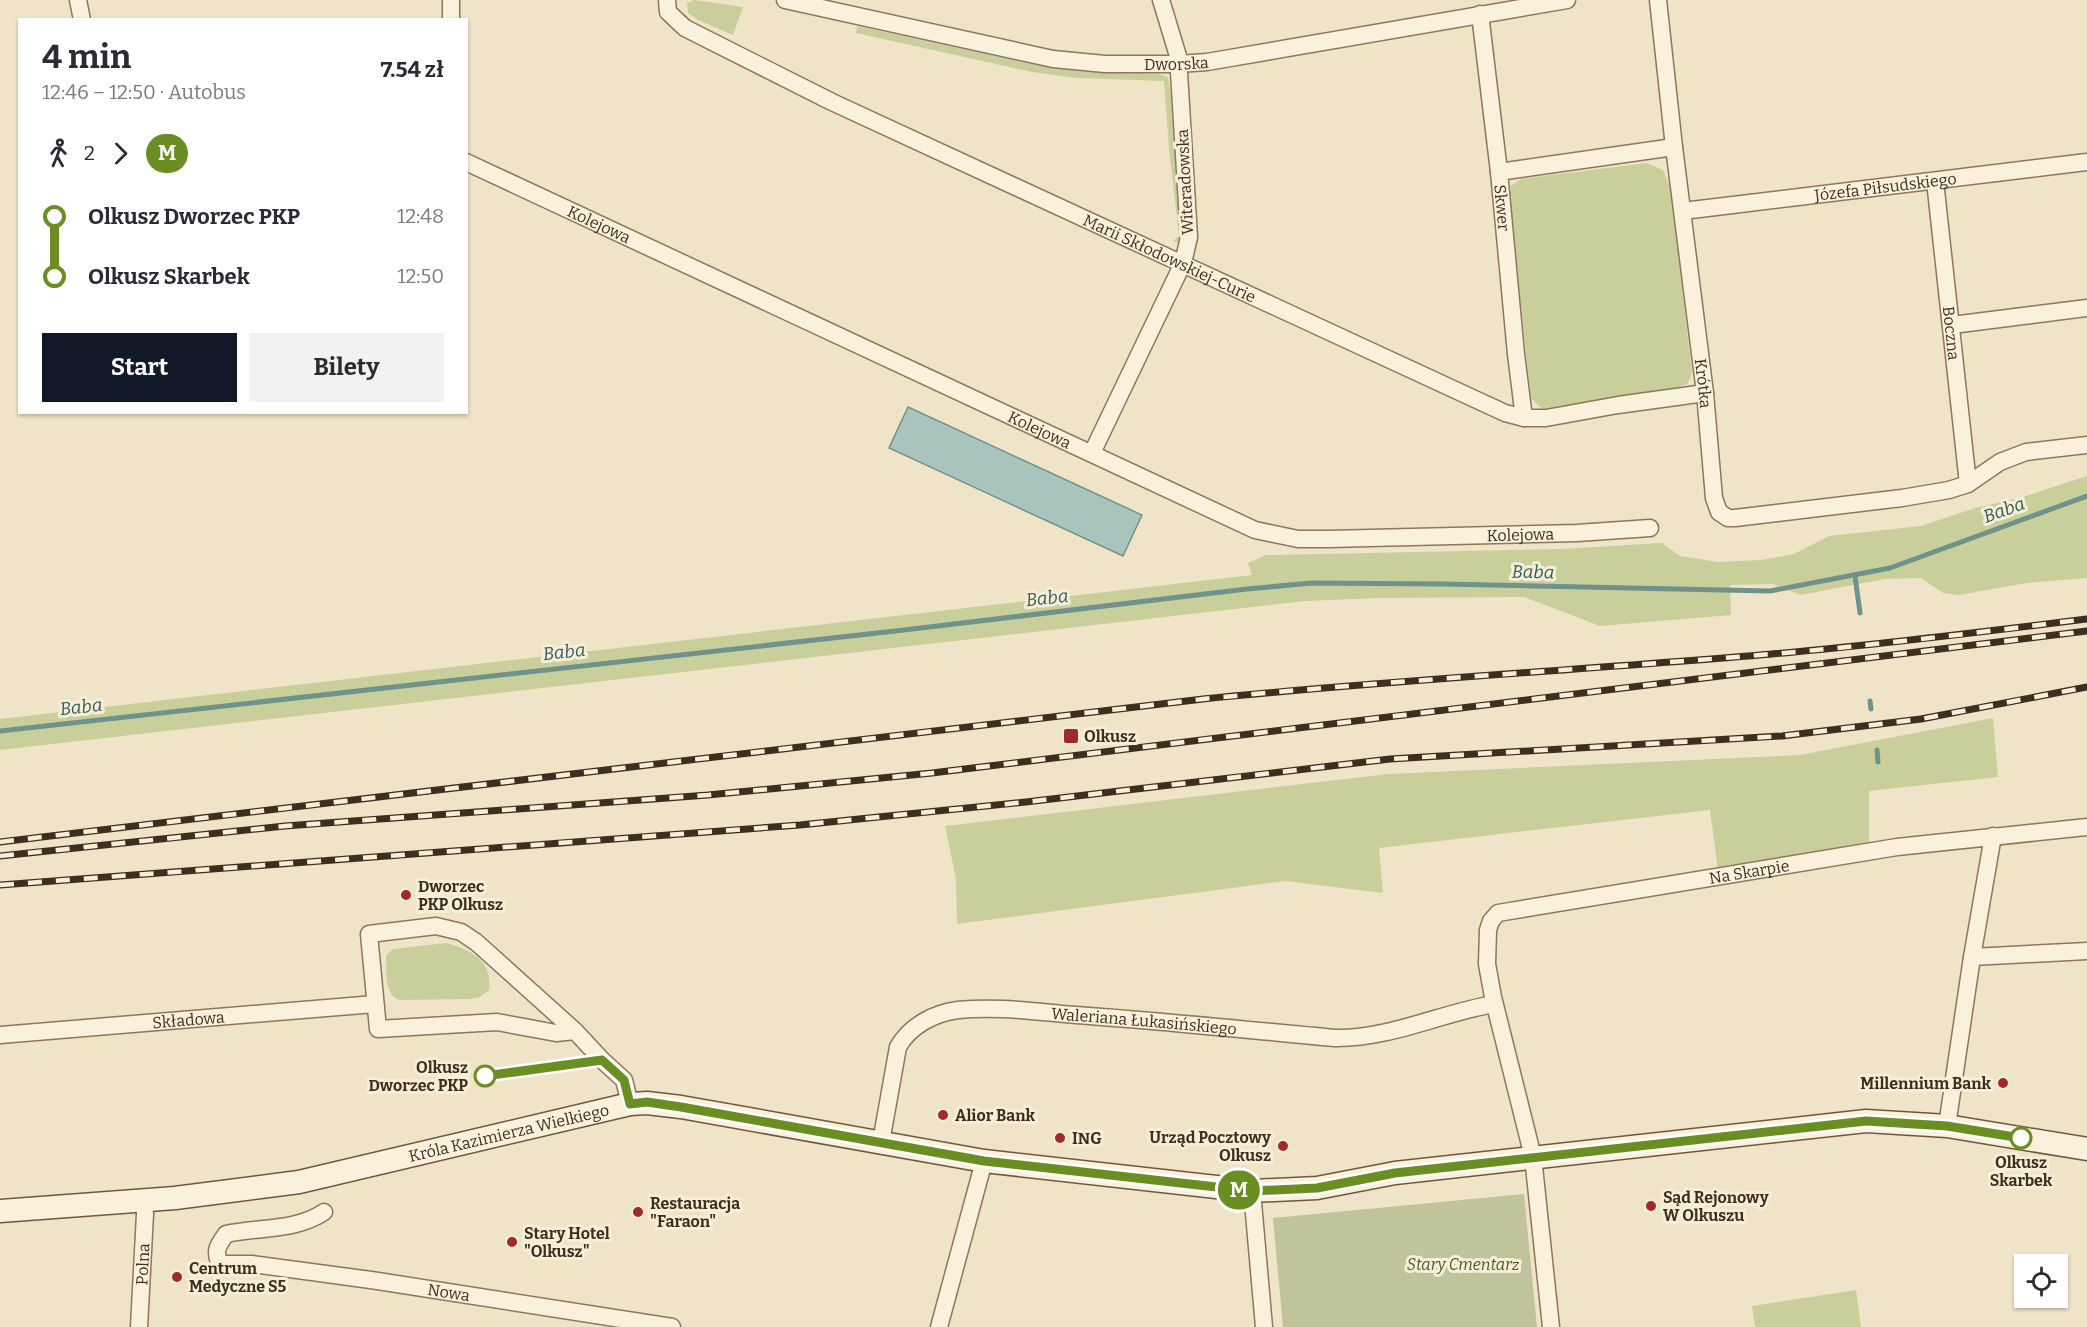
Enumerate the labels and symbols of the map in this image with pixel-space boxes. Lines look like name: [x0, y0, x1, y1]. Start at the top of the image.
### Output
street label: Dworska: [1144, 52, 1210, 74]
street label: Witeradowska: [1173, 128, 1197, 235]
street label: Józefa Piłsudskiego: [1813, 168, 1958, 205]
street label: Skwer: [1491, 184, 1514, 232]
street label: Kolejowa: [565, 201, 634, 247]
street label: Marii Skłodowskiej-Curie: [1080, 210, 1259, 306]
street label: Boczna: [1939, 305, 1964, 361]
street label: Krótka: [1691, 357, 1716, 409]
street label: Kolejowa: [1005, 407, 1074, 453]
water label: Baba: [1980, 492, 2028, 528]
street label: Kolejowa: [1486, 524, 1555, 545]
water label: Baba: [1511, 561, 1555, 583]
water label: Baba: [1025, 585, 1069, 611]
water label: Baba: [542, 639, 586, 665]
water label: Baba: [59, 694, 103, 720]
marker: Olkusz: [1062, 727, 1080, 745]
place label: Olkusz: [1084, 727, 1136, 746]
street label: Na Skarpie: [1707, 855, 1791, 887]
place label: Dworzec PKP Olkusz: [418, 877, 503, 914]
marker: Dworzec PKP Olkusz: [399, 888, 413, 902]
street label: Waleriana Łukasińskiego: [1050, 1003, 1238, 1038]
street label: Składowa: [151, 1007, 225, 1032]
place label: Olkusz Dworzec PKP: [369, 1058, 468, 1095]
marker: Olkusz Dworzec PKP: [474, 1065, 496, 1087]
place label: Millennium Bank: [1860, 1074, 1991, 1093]
marker: Millennium Bank: [1996, 1076, 2010, 1090]
street label: Króla Kazimierza Wielkiego: [407, 1100, 611, 1165]
place label: Alior Bank: [955, 1106, 1036, 1125]
marker: Alior Bank: [936, 1108, 950, 1122]
marker: Olkusz Skarbek: [2010, 1127, 2032, 1149]
place label: Urząd Pocztowy Olkusz: [1149, 1128, 1271, 1165]
place label: ING: [1072, 1129, 1102, 1148]
marker: ING: [1053, 1131, 1067, 1145]
marker: Urząd Pocztowy Olkusz: [1276, 1139, 1290, 1153]
place label: Olkusz Skarbek: [1990, 1153, 2053, 1190]
line badge: M: [1220, 1170, 1258, 1210]
place label: Sąd Rejonowy W Olkuszu: [1663, 1188, 1769, 1225]
place label: Restauracja "Faraon": [650, 1194, 740, 1231]
marker: Sąd Rejonowy W Olkuszu: [1644, 1199, 1658, 1213]
marker: Restauracja "Faraon": [631, 1205, 645, 1219]
place label: Stary Hotel "Olkusz": [524, 1224, 610, 1261]
marker: Stary Hotel "Olkusz": [505, 1235, 519, 1249]
street label: Polna: [132, 1242, 153, 1286]
park label: Stary Cmentarz: [1407, 1255, 1520, 1274]
place label: Centrum Medyczne S5: [189, 1259, 287, 1296]
marker: Centrum Medyczne S5: [170, 1270, 184, 1284]
street label: Nowa: [426, 1279, 471, 1305]

